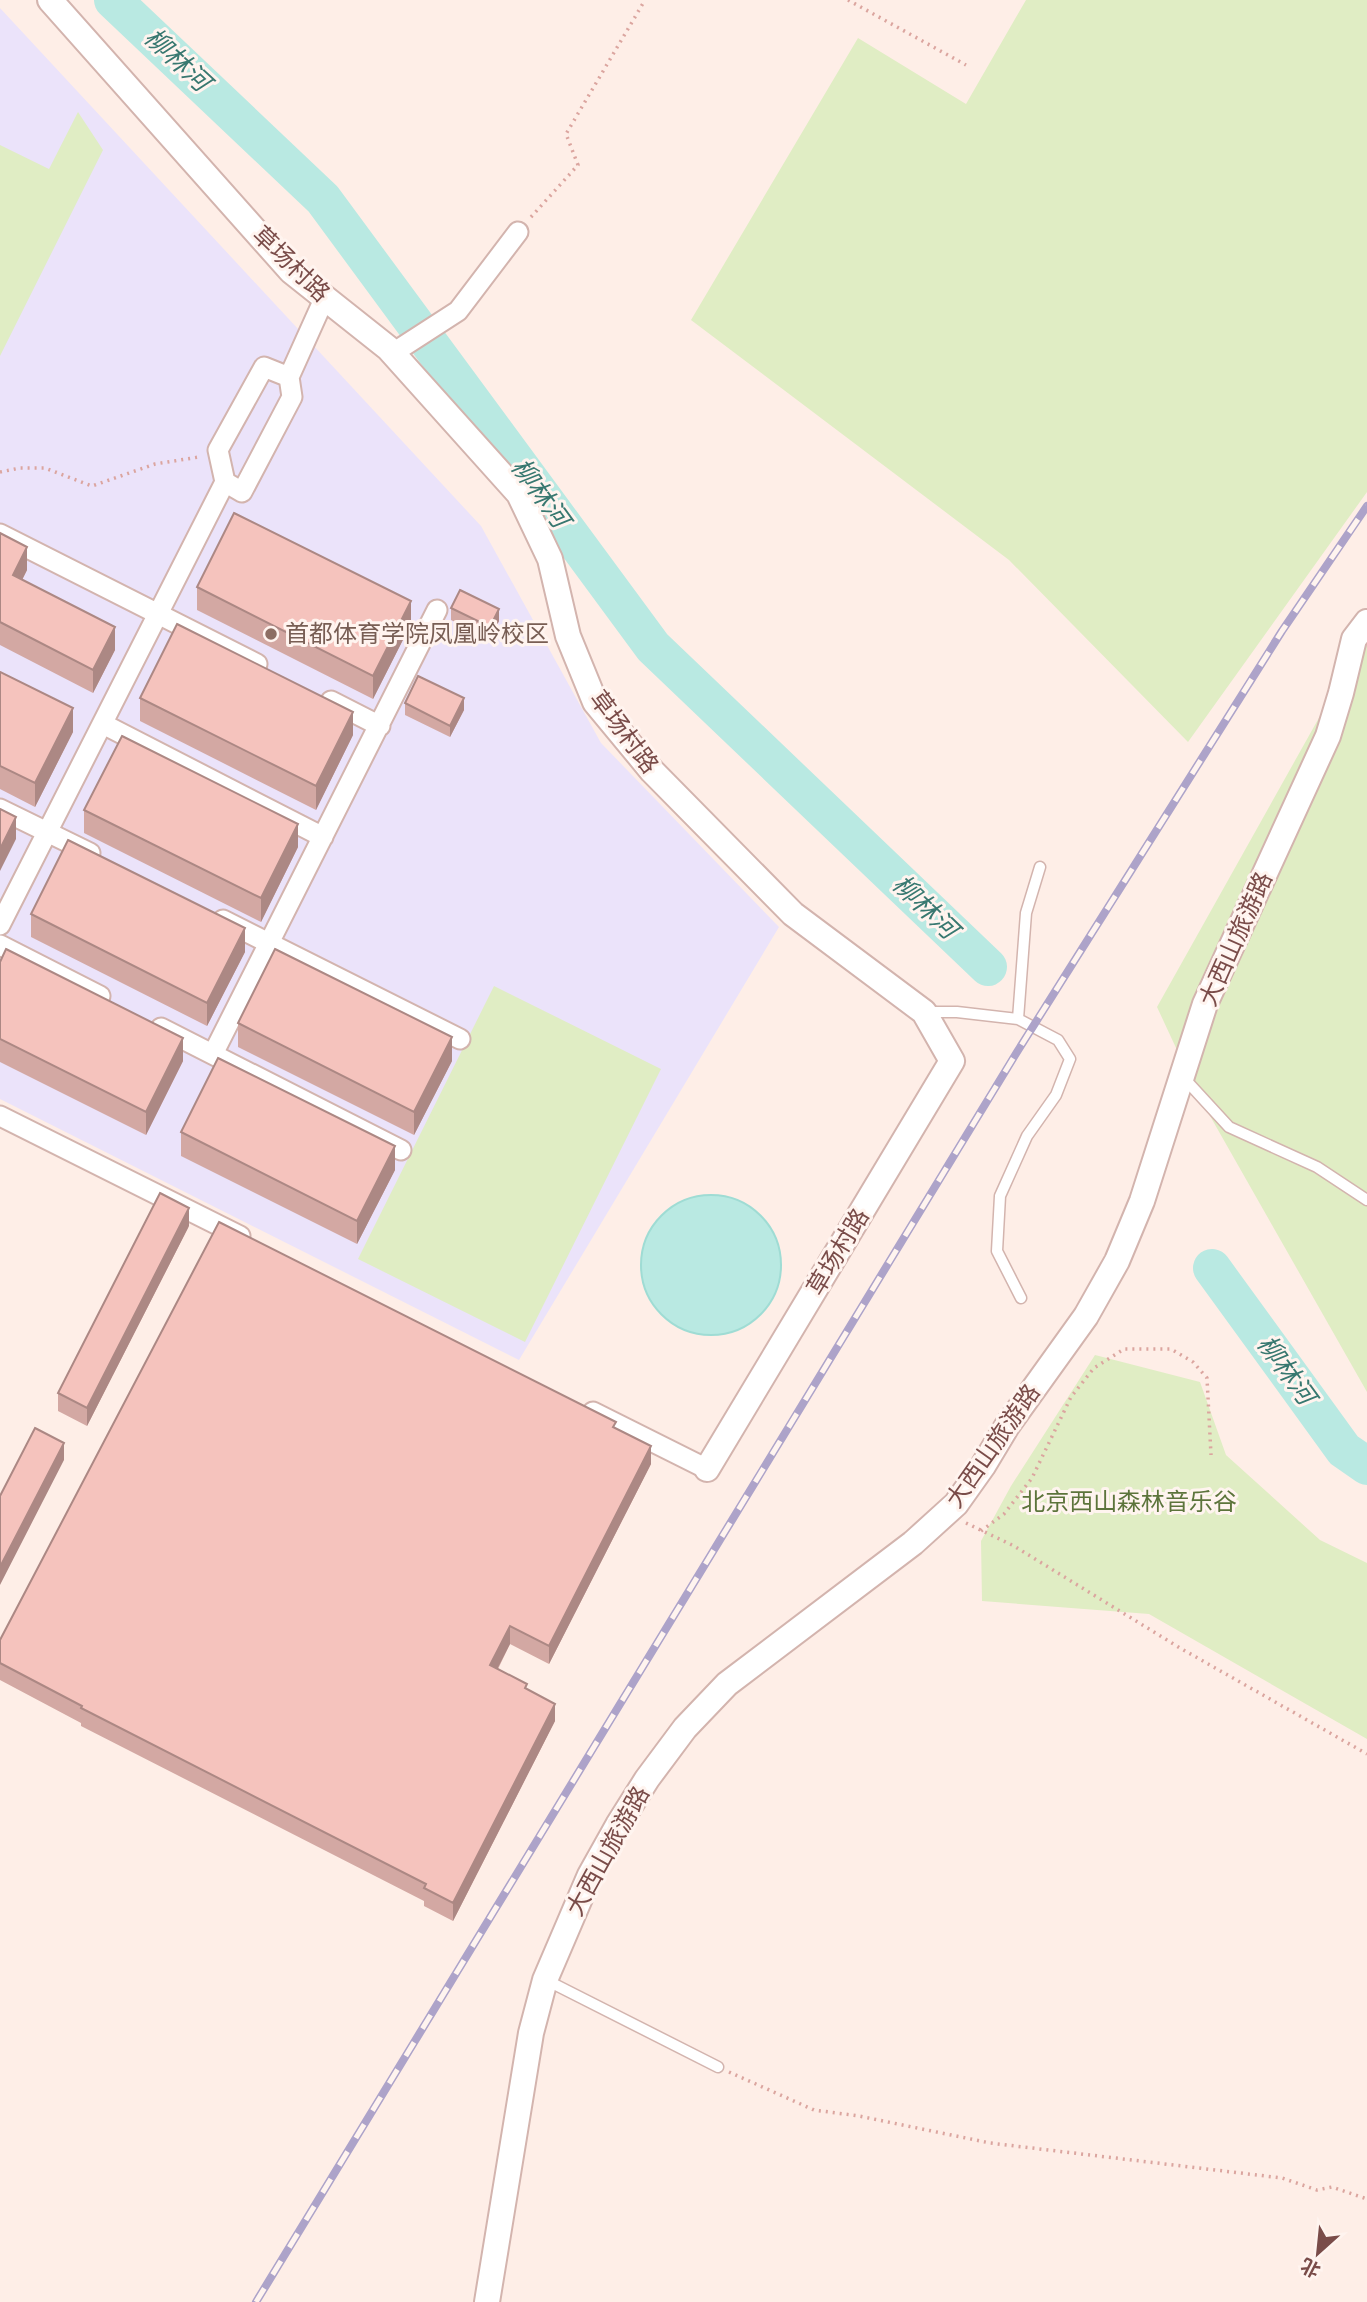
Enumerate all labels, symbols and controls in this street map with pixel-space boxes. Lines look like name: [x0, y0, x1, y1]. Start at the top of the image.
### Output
water label: 柳林河: [138, 22, 220, 101]
street label: 草场村路: [247, 221, 335, 307]
water label: 柳林河: [505, 452, 578, 538]
place label: 首都体育学院凤凰岭校区: [285, 620, 549, 648]
marker: 首都体育学院凤凰岭校区: [263, 626, 279, 642]
street label: 草场村路: [584, 685, 664, 779]
street label: 大西山旅游路: [1194, 868, 1278, 1010]
water label: 柳林河: [886, 869, 967, 949]
street label: 草场村路: [801, 1204, 875, 1300]
water label: 柳林河: [1251, 1329, 1324, 1415]
street label: 大西山旅游路: [940, 1379, 1046, 1513]
park label: 北京西山森林音乐谷: [1021, 1488, 1237, 1516]
street label: 大西山旅游路: [561, 1781, 655, 1921]
north arrow: [1283, 2218, 1353, 2288]
text: 北: [1297, 2253, 1324, 2281]

